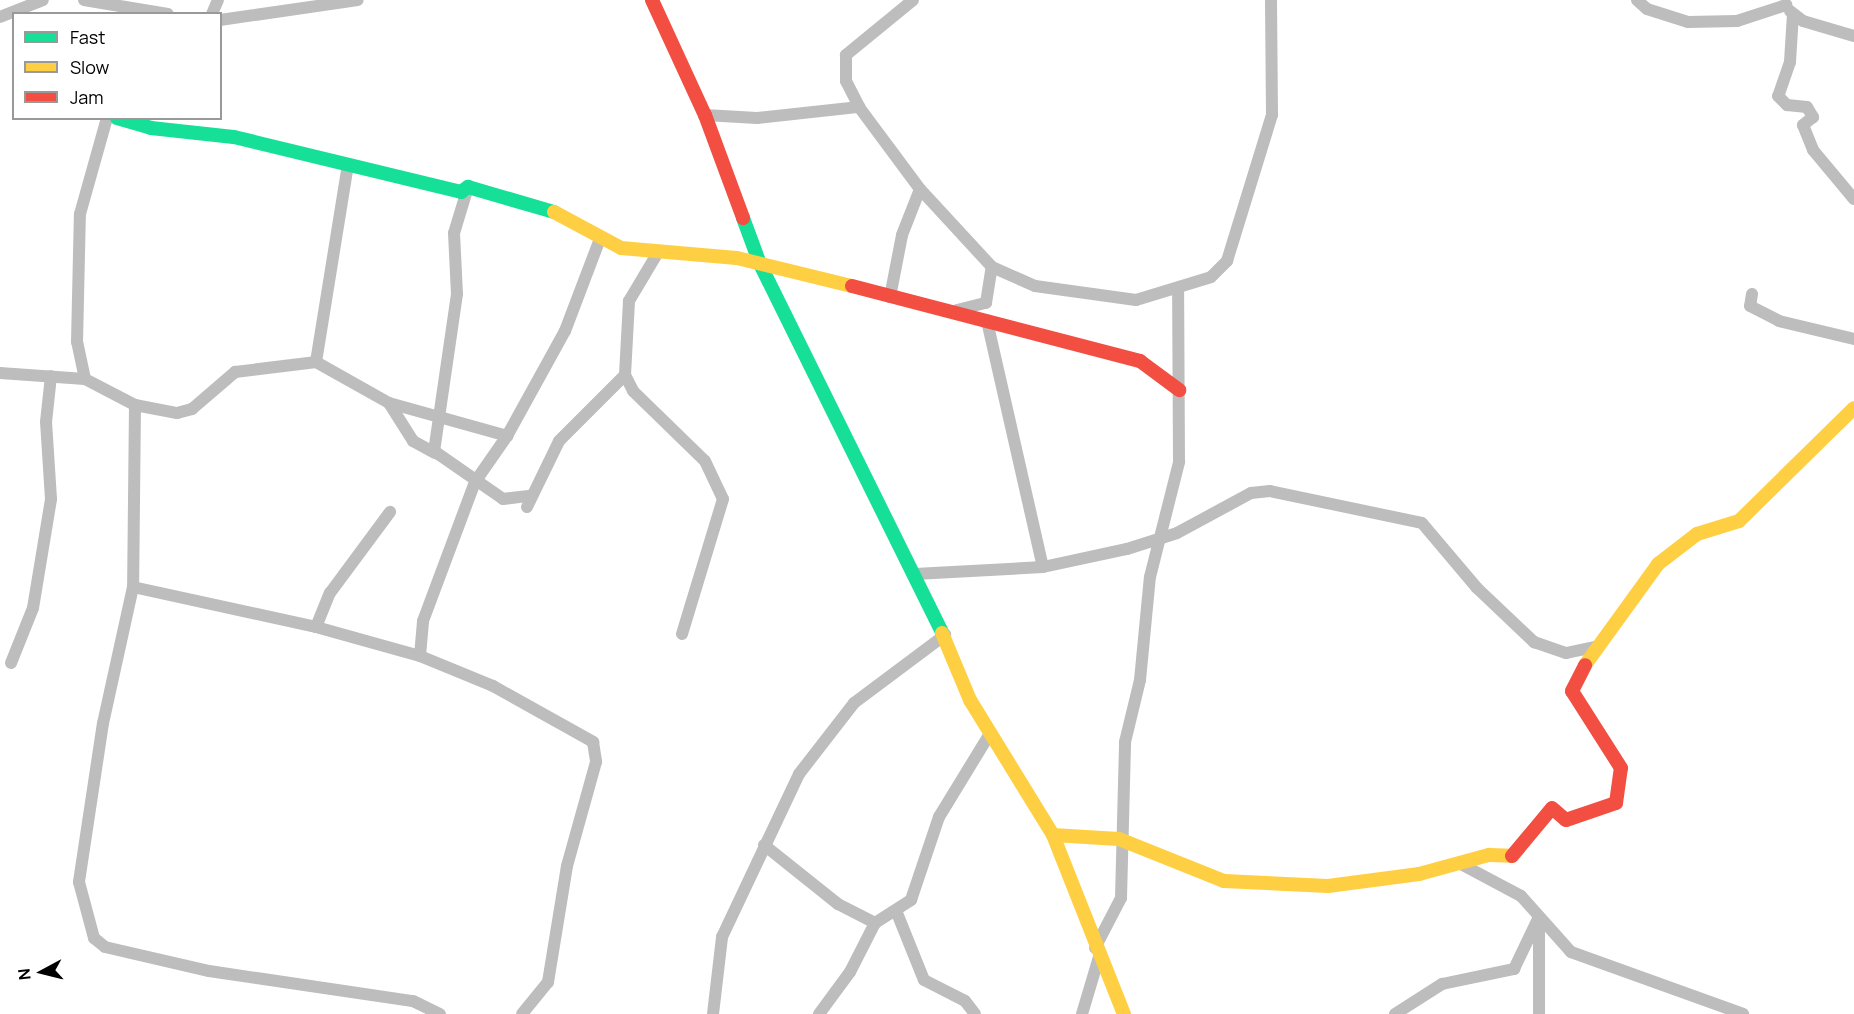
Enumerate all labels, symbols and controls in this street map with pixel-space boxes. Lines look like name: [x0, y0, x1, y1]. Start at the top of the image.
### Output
legend: [12, 12, 222, 120]
text: Fast: [70, 25, 105, 49]
text: Slow: [70, 55, 109, 79]
text: Jam: [70, 85, 104, 109]
north arrow: [12, 942, 72, 1002]
text: N: [13, 967, 36, 981]

